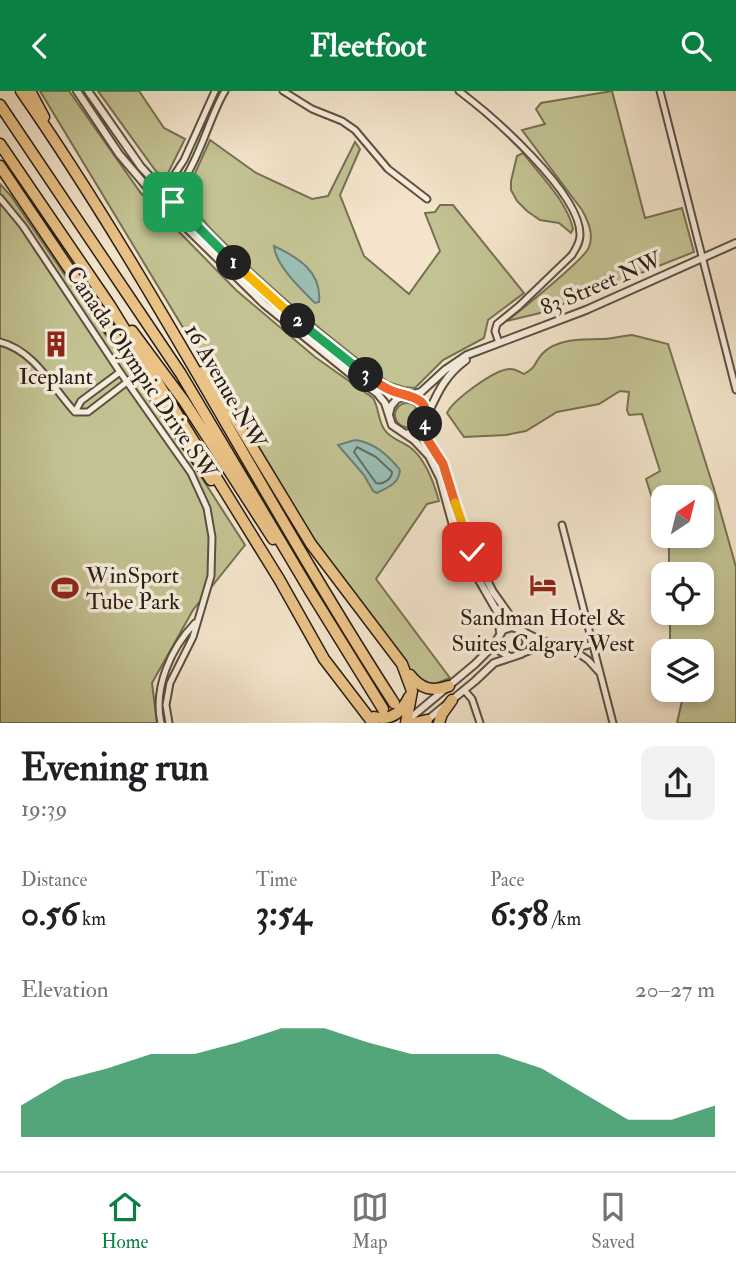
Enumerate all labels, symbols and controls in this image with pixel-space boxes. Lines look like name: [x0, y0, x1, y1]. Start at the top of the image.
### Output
text: Fleetfoot: [310, 26, 426, 66]
icon: back: [21, 27, 59, 65]
icon: search: [677, 27, 715, 65]
pin: [143, 172, 203, 232]
icon: arrive: [154, 183, 192, 221]
street label: 83 Street NW: [536, 244, 668, 322]
pin: 1: [216, 245, 252, 281]
text: 1: [230, 250, 237, 274]
street label: Canada Olympic Drive SW: [59, 260, 225, 486]
pin: 2: [280, 303, 316, 338]
text: 2: [293, 308, 302, 332]
street label: 16 Avenue NW: [178, 318, 274, 455]
building icon: Iceplant: [41, 329, 71, 359]
pin: 3: [348, 357, 384, 393]
place label: Iceplant: [19, 362, 93, 392]
text: 3: [362, 362, 369, 386]
pin: 4: [408, 407, 442, 441]
text: 4: [419, 411, 430, 435]
north arrow: [651, 485, 714, 548]
map controls: [651, 485, 714, 702]
pin: [442, 522, 502, 582]
icon: check: [453, 533, 491, 571]
place label: WinSport Tube Park: [85, 561, 180, 616]
button: locate: [651, 562, 714, 625]
hotel icon: Sandman Hotel & Suites Calgary West: [528, 570, 558, 600]
sports icon: WinSport Tube Park: [50, 573, 80, 603]
place label: Sandman Hotel & Suites Calgary West: [451, 603, 635, 658]
button: layers: [651, 639, 714, 702]
text: Evening run: [21, 744, 209, 792]
button: share: [641, 746, 715, 820]
text: 19:39: [21, 794, 67, 823]
text: Distance: [21, 868, 87, 892]
text: Time: [256, 868, 297, 892]
text: Pace: [490, 868, 524, 892]
text: 0.56: [21, 892, 78, 936]
text: 3:54: [256, 892, 311, 936]
text: 6:58: [490, 892, 548, 936]
text: km: [78, 907, 106, 931]
text: /km: [548, 907, 581, 931]
text: Elevation: [21, 975, 109, 1004]
text: 20–27 m: [635, 975, 715, 1004]
tab: Home: [101, 1188, 148, 1254]
tab: Map: [351, 1188, 389, 1254]
tab: Saved: [591, 1188, 635, 1254]

